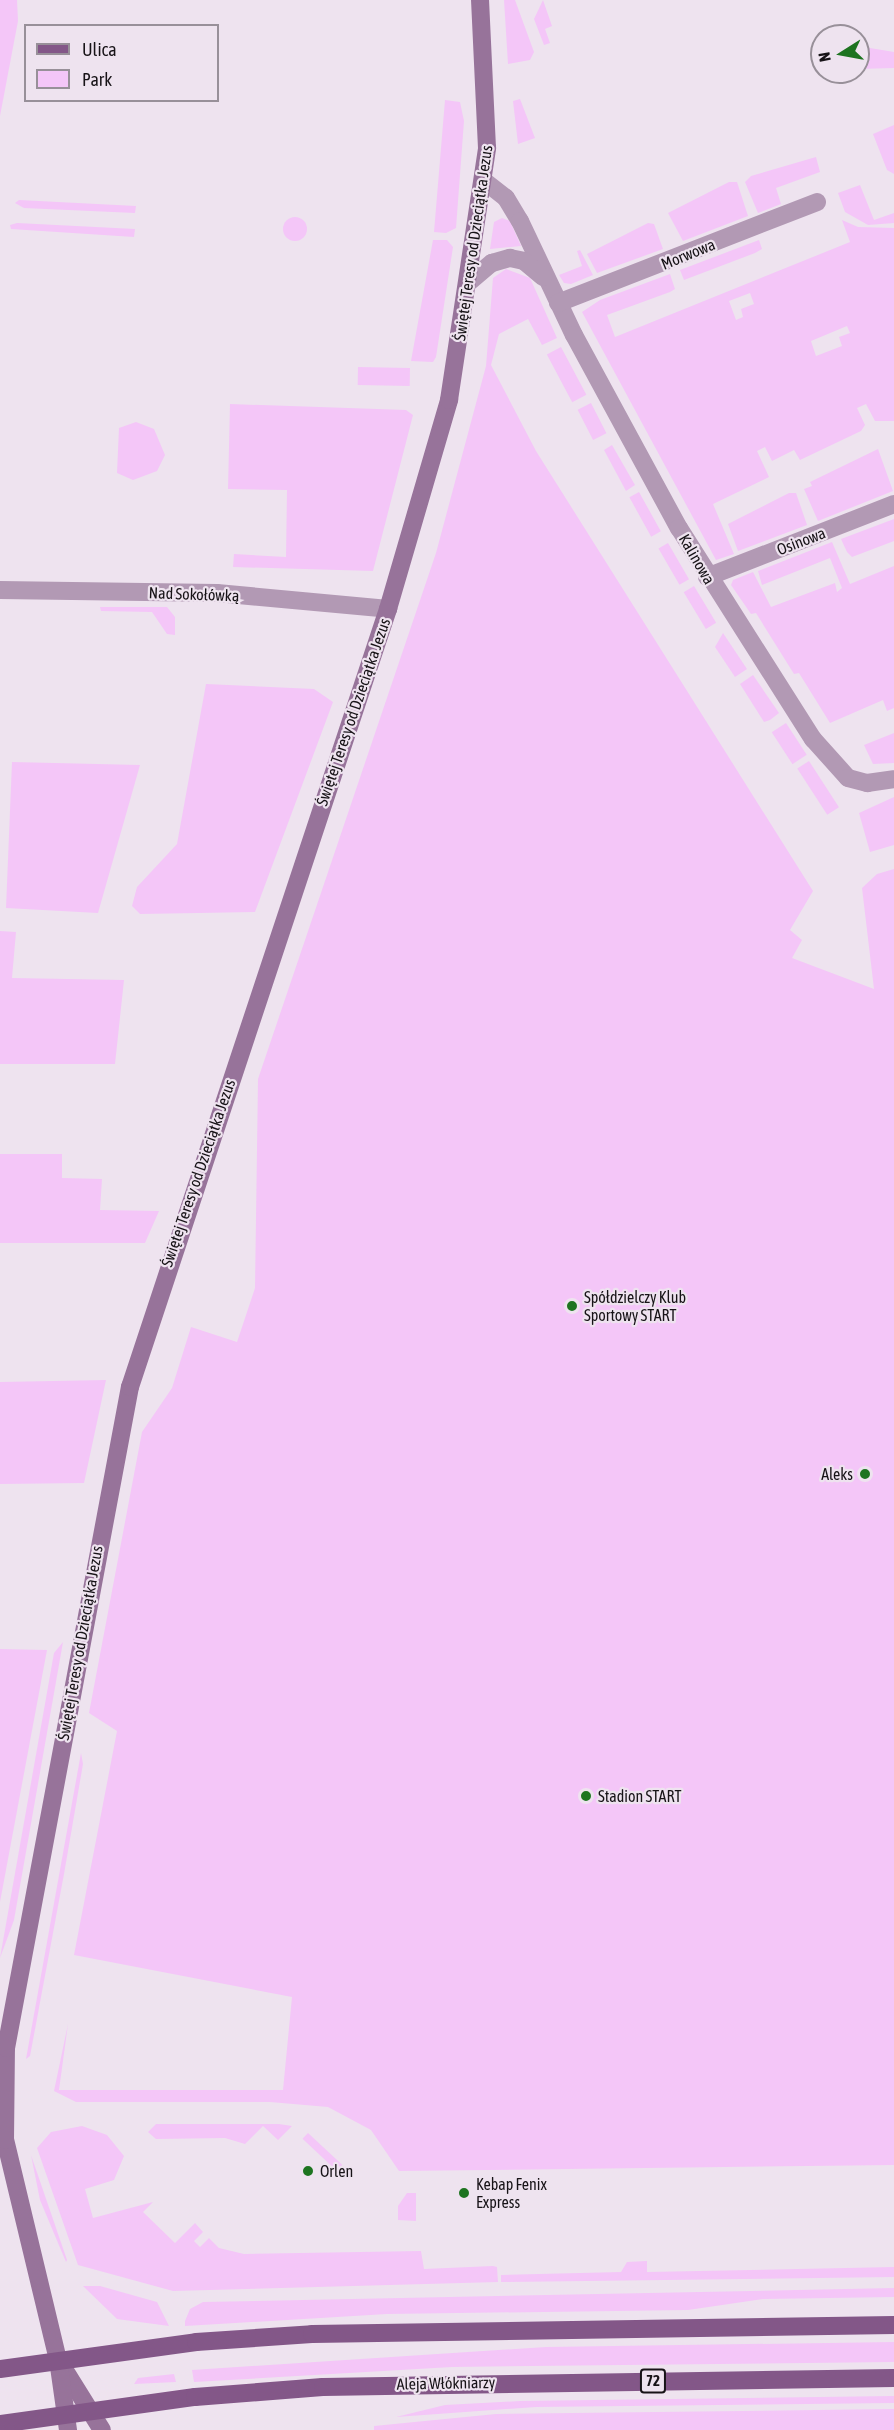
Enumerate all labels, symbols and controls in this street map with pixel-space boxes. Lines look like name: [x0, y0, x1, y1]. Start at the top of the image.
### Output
legend: [24, 24, 219, 102]
north arrow: [810, 24, 870, 84]
text: Ulica: [82, 39, 117, 60]
text: N: [815, 51, 834, 63]
text: Park: [82, 69, 112, 90]
street label: Świętej Teresy od Dzieciątka Jezus: [450, 144, 496, 342]
street label: Morwowa: [658, 235, 718, 273]
street label: Osinowa: [774, 523, 828, 559]
street label: Kalinowa: [675, 530, 719, 588]
street label: Nad Sokołówką: [148, 583, 240, 605]
street label: Świętej Teresy od Dzieciątka Jezus: [312, 616, 394, 808]
street label: Świętej Teresy od Dzieciątka Jezus: [157, 1077, 239, 1269]
place label: Spółdzielczy Klub Sportowy START: [584, 1287, 686, 1325]
marker: Spółdzielczy Klub Sportowy START: [565, 1299, 579, 1313]
place label: Aleks: [821, 1464, 853, 1484]
marker: Aleks: [858, 1467, 872, 1481]
street label: Świętej Teresy od Dzieciątka Jezus: [53, 1544, 107, 1742]
place label: Stadion START: [598, 1786, 681, 1806]
marker: Stadion START: [579, 1789, 593, 1803]
place label: Orlen: [320, 2161, 353, 2181]
marker: Orlen: [301, 2164, 315, 2178]
place label: Kebap Fenix Express: [476, 2174, 547, 2212]
marker: Kebap Fenix Express: [457, 2186, 471, 2200]
road number: 72: [640, 2369, 666, 2393]
street label: Aleja Włókniarzy: [396, 2373, 496, 2393]

